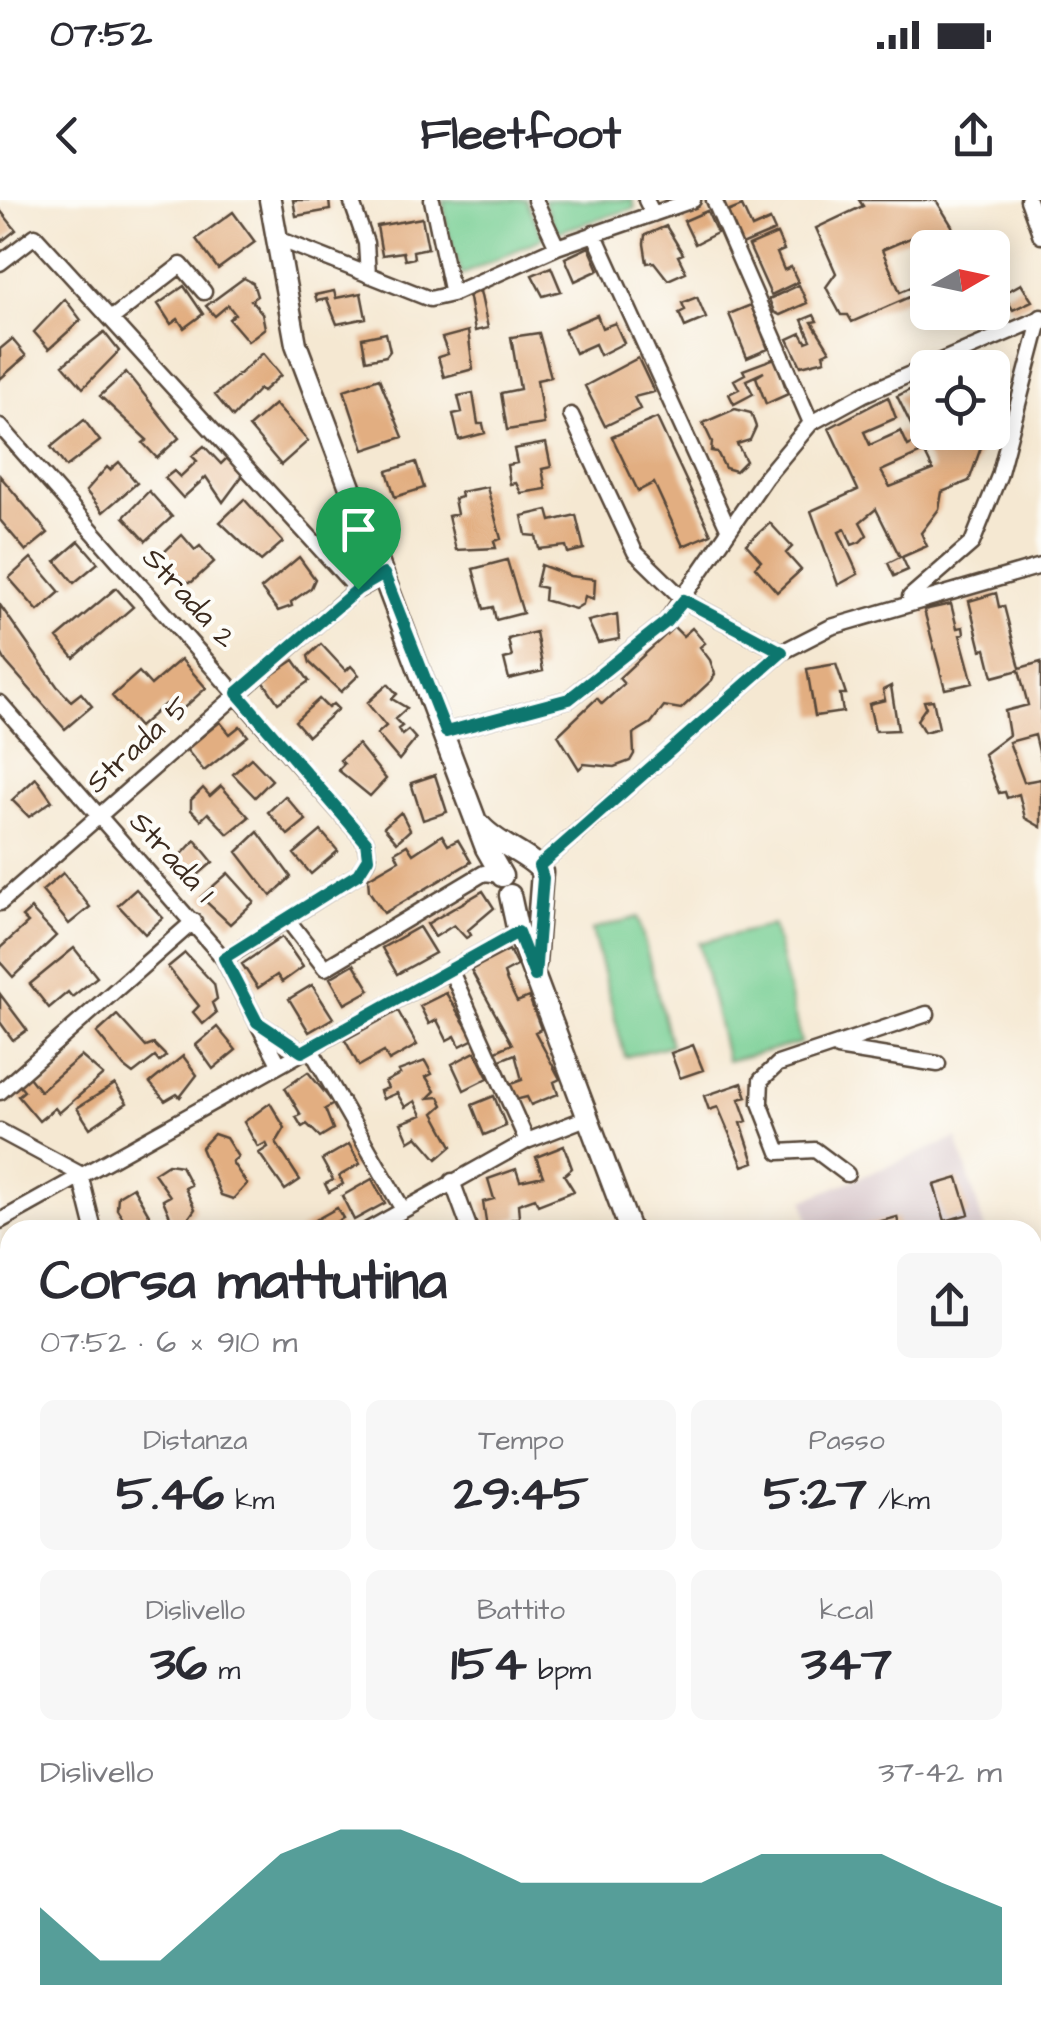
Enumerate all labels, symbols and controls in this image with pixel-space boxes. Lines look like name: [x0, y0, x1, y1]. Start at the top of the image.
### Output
text: 07:52: [50, 9, 152, 61]
text: Fleetfoot: [420, 104, 621, 166]
icon: back: [40, 108, 95, 163]
icon: share: [946, 108, 1001, 163]
north arrow: [910, 230, 1010, 330]
map controls: [910, 230, 1010, 450]
button: locate: [910, 350, 1010, 450]
pin: [316, 487, 401, 590]
icon: arrive: [331, 502, 386, 557]
street label: Strada 2: [132, 538, 246, 658]
street label: Strada 5: [77, 687, 199, 803]
street label: Strada 1: [120, 802, 224, 912]
text: Corsa mattutina: [40, 1244, 447, 1320]
button: share: [897, 1253, 1002, 1358]
text: 07:52 · 6 × 910 m: [40, 1320, 297, 1365]
text: Distanza: [143, 1421, 247, 1460]
text: Tempo: [478, 1421, 564, 1460]
text: Passo: [809, 1421, 885, 1460]
text: 5.46: [116, 1460, 224, 1529]
text: 29:45: [454, 1460, 588, 1529]
text: 5:27: [764, 1460, 867, 1529]
text: km: [224, 1481, 274, 1520]
text: /km: [867, 1481, 930, 1520]
text: Dislivello: [146, 1591, 245, 1630]
text: Battito: [477, 1591, 565, 1630]
text: kcal: [820, 1591, 873, 1630]
text: 36: [150, 1630, 207, 1699]
text: 154: [451, 1630, 527, 1699]
text: 347: [802, 1630, 892, 1699]
text: m: [207, 1651, 240, 1690]
text: bpm: [527, 1651, 591, 1690]
text: Dislivello: [40, 1750, 154, 1795]
text: 37–42 m: [878, 1750, 1002, 1795]

